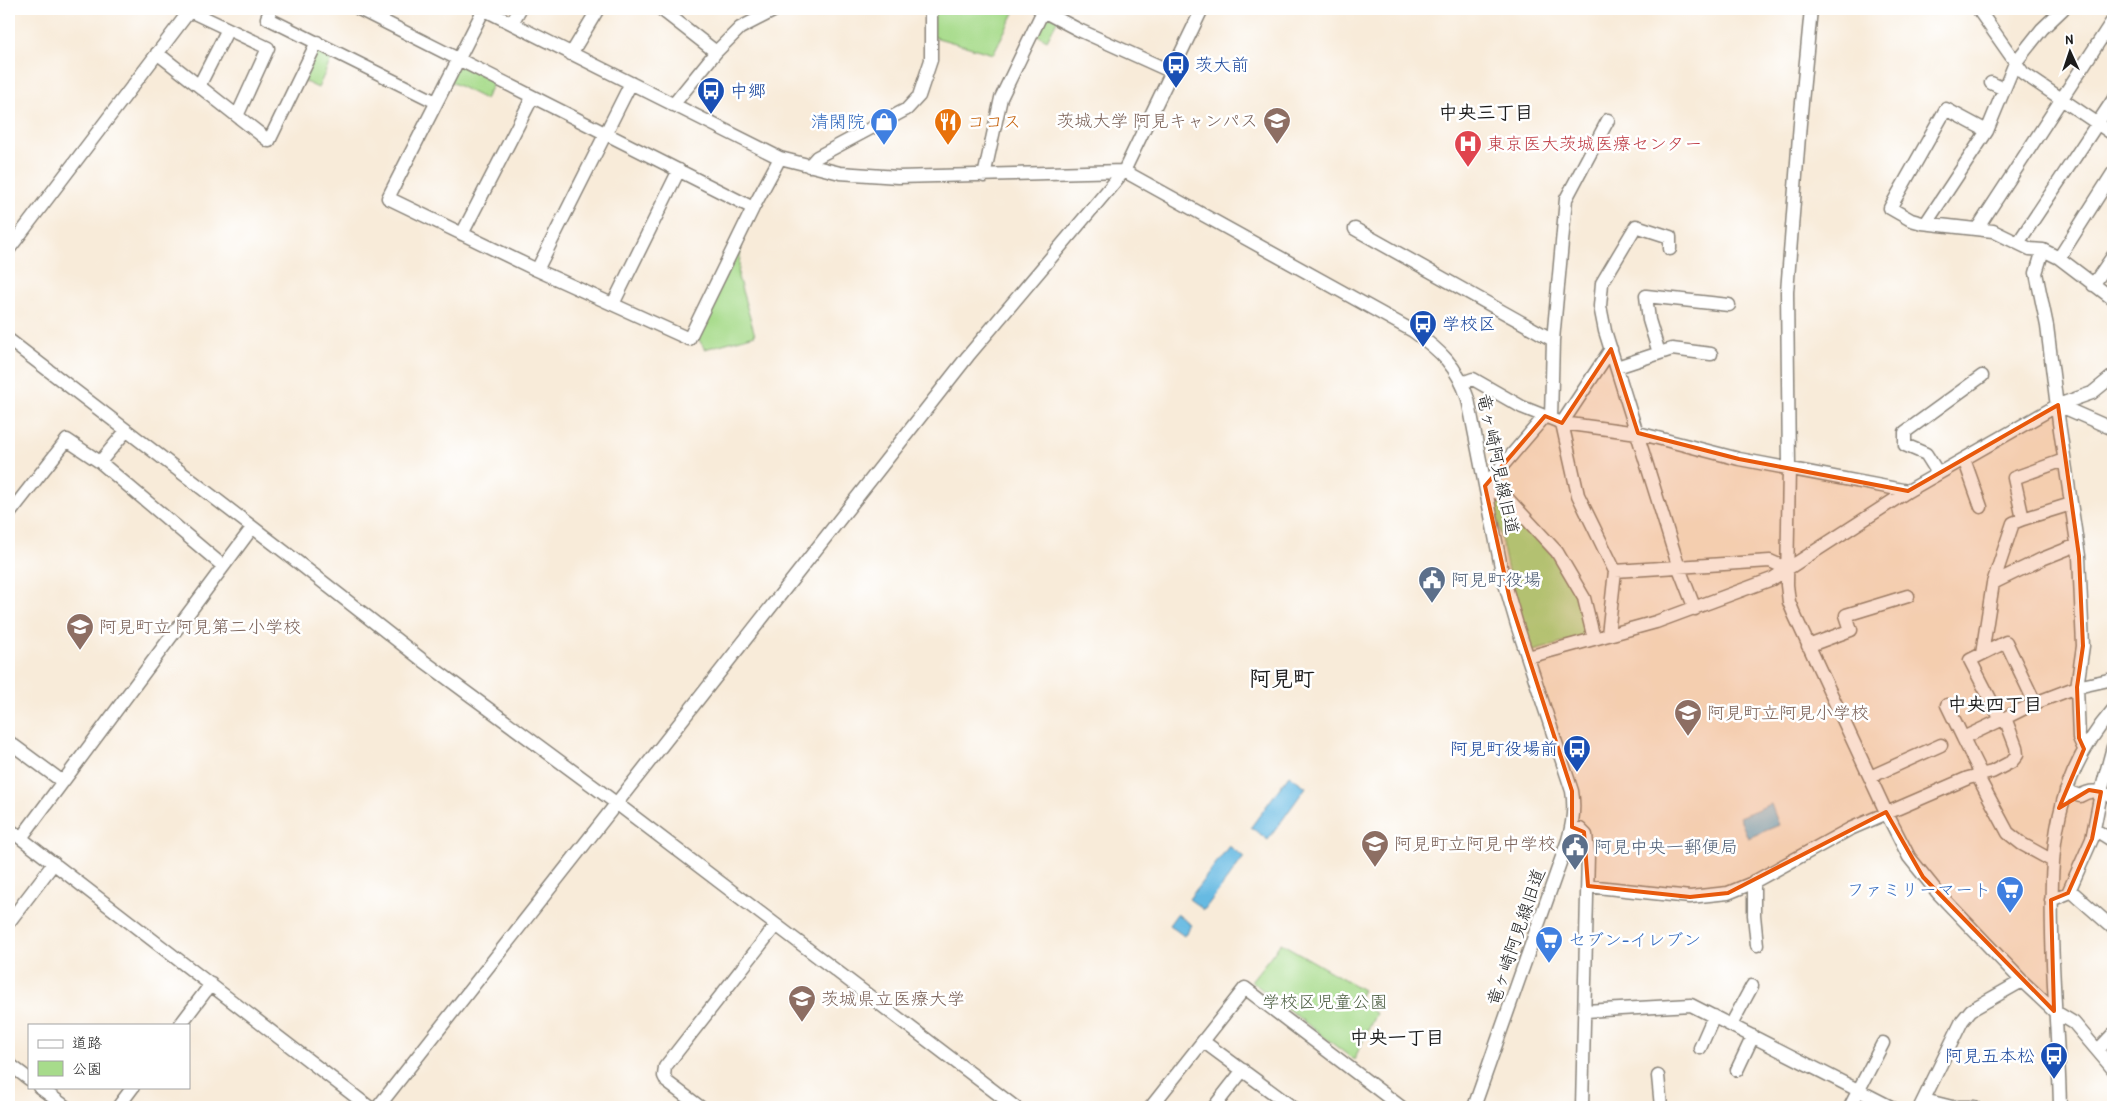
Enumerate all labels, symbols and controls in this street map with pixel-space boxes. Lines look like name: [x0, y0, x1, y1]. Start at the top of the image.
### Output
north arrow: [2044, 28, 2094, 78]
text: N: [2065, 29, 2074, 48]
bus stop icon: 茨大前: [1161, 50, 1191, 89]
place label: 茨大前: [1195, 52, 1249, 77]
bus stop icon: 中郷: [696, 76, 726, 115]
place label: 中郷: [730, 78, 766, 103]
district label: 中央三丁目: [1438, 99, 1534, 125]
school or university icon: 茨城大学 阿見キャンパス: [1262, 106, 1292, 145]
shop icon: 清閑院: [869, 107, 899, 146]
restaurant icon: ココス: [933, 107, 963, 146]
place label: 茨城大学 阿見キャンパス: [1057, 108, 1258, 133]
place label: 清閑院: [811, 109, 865, 134]
place label: ココス: [967, 109, 1021, 134]
hospital icon: 東京医大茨城医療センター: [1453, 129, 1483, 168]
place label: 東京医大茨城医療センター: [1487, 131, 1702, 156]
bus stop icon: 学校区: [1408, 309, 1438, 348]
place label: 学校区: [1442, 311, 1496, 336]
street label: 竜ヶ崎阿見線旧道: [1471, 391, 1526, 537]
public building icon: 阿見町役場: [1417, 565, 1447, 604]
place label: 阿見町役場: [1451, 567, 1541, 592]
school or university icon: 阿見町立 阿見第二小学校: [65, 612, 95, 651]
place label: 阿見町立 阿見第二小学校: [99, 614, 301, 639]
district label: 阿見町: [1249, 663, 1315, 693]
district label: 中央四丁目: [1947, 691, 2043, 717]
school or university icon: 阿見町立阿見小学校: [1673, 698, 1703, 737]
place label: 阿見町立阿見小学校: [1707, 700, 1869, 725]
bus stop icon: 阿見町役場前: [1562, 734, 1592, 773]
place label: 阿見町役場前: [1450, 736, 1558, 761]
school or university icon: 阿見町立阿見中学校: [1360, 829, 1390, 868]
place label: 阿見町立阿見中学校: [1394, 831, 1556, 856]
public building icon: 阿見中央一郵便局: [1560, 832, 1590, 871]
place label: 阿見中央一郵便局: [1594, 834, 1738, 859]
street label: 竜ヶ崎阿見線旧道: [1480, 865, 1551, 1009]
supermarket icon: ファミリーマート: [1995, 875, 2025, 914]
place label: ファミリーマート: [1847, 877, 1991, 902]
supermarket icon: セブン-イレブン: [1534, 925, 1564, 964]
place label: セブン-イレブン: [1568, 927, 1701, 952]
school or university icon: 茨城県立医療大学: [787, 984, 817, 1023]
place label: 茨城県立医療大学: [821, 986, 965, 1011]
park label: 学校区児童公園: [1262, 989, 1388, 1014]
legend: [28, 1024, 190, 1088]
district label: 中央一丁目: [1349, 1024, 1445, 1050]
text: 道路: [72, 1032, 102, 1053]
bus stop icon: 阿見五本松: [2039, 1041, 2069, 1080]
place label: 阿見五本松: [1945, 1043, 2035, 1068]
text: 公園: [72, 1058, 102, 1079]

